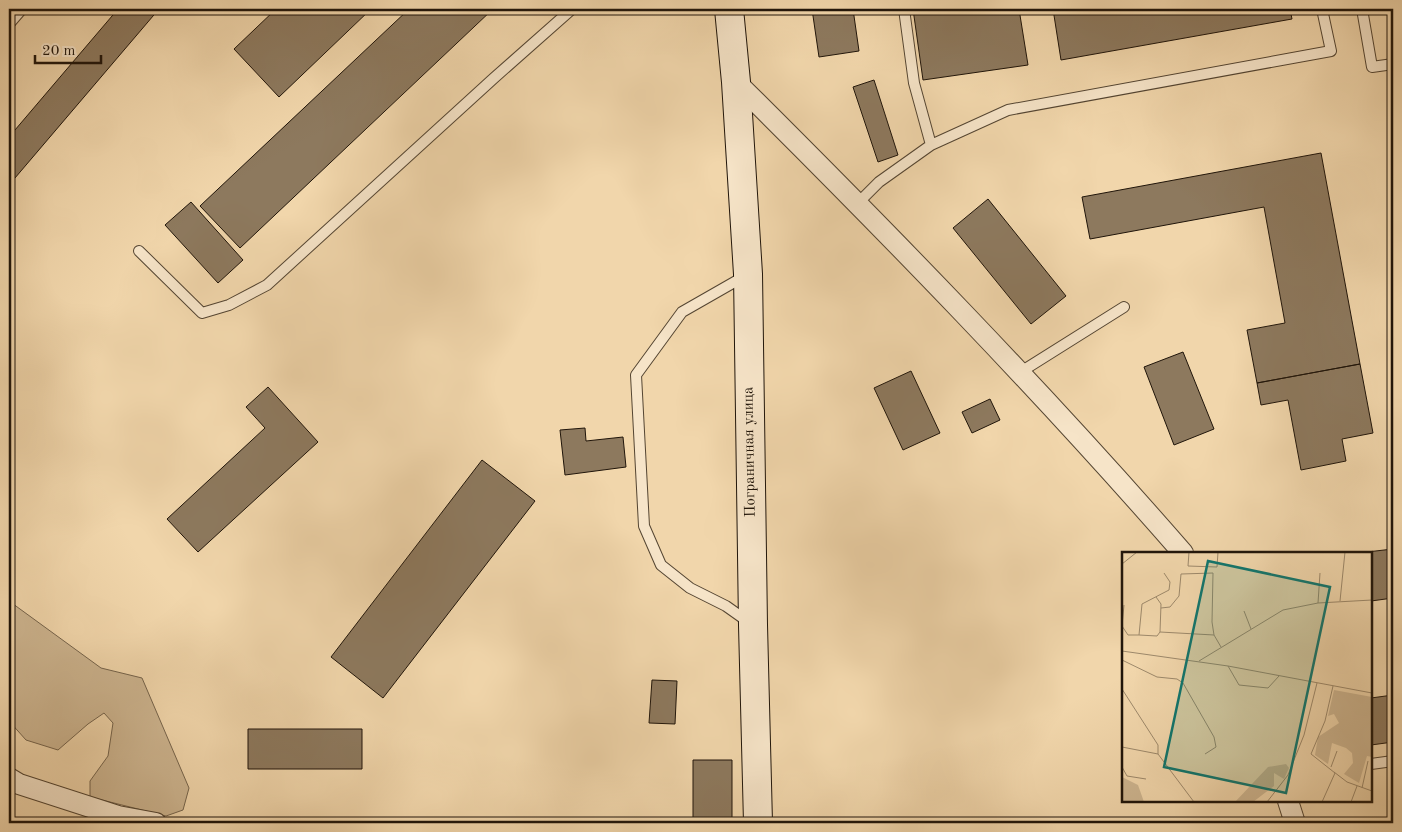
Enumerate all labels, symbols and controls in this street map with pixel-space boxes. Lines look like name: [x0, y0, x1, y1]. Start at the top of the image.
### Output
scale bar: [35, 32, 101, 64]
text: 20 m: [42, 44, 76, 59]
street label: Пограничная улица: [741, 386, 759, 518]
inset map: [1122, 552, 1372, 802]

